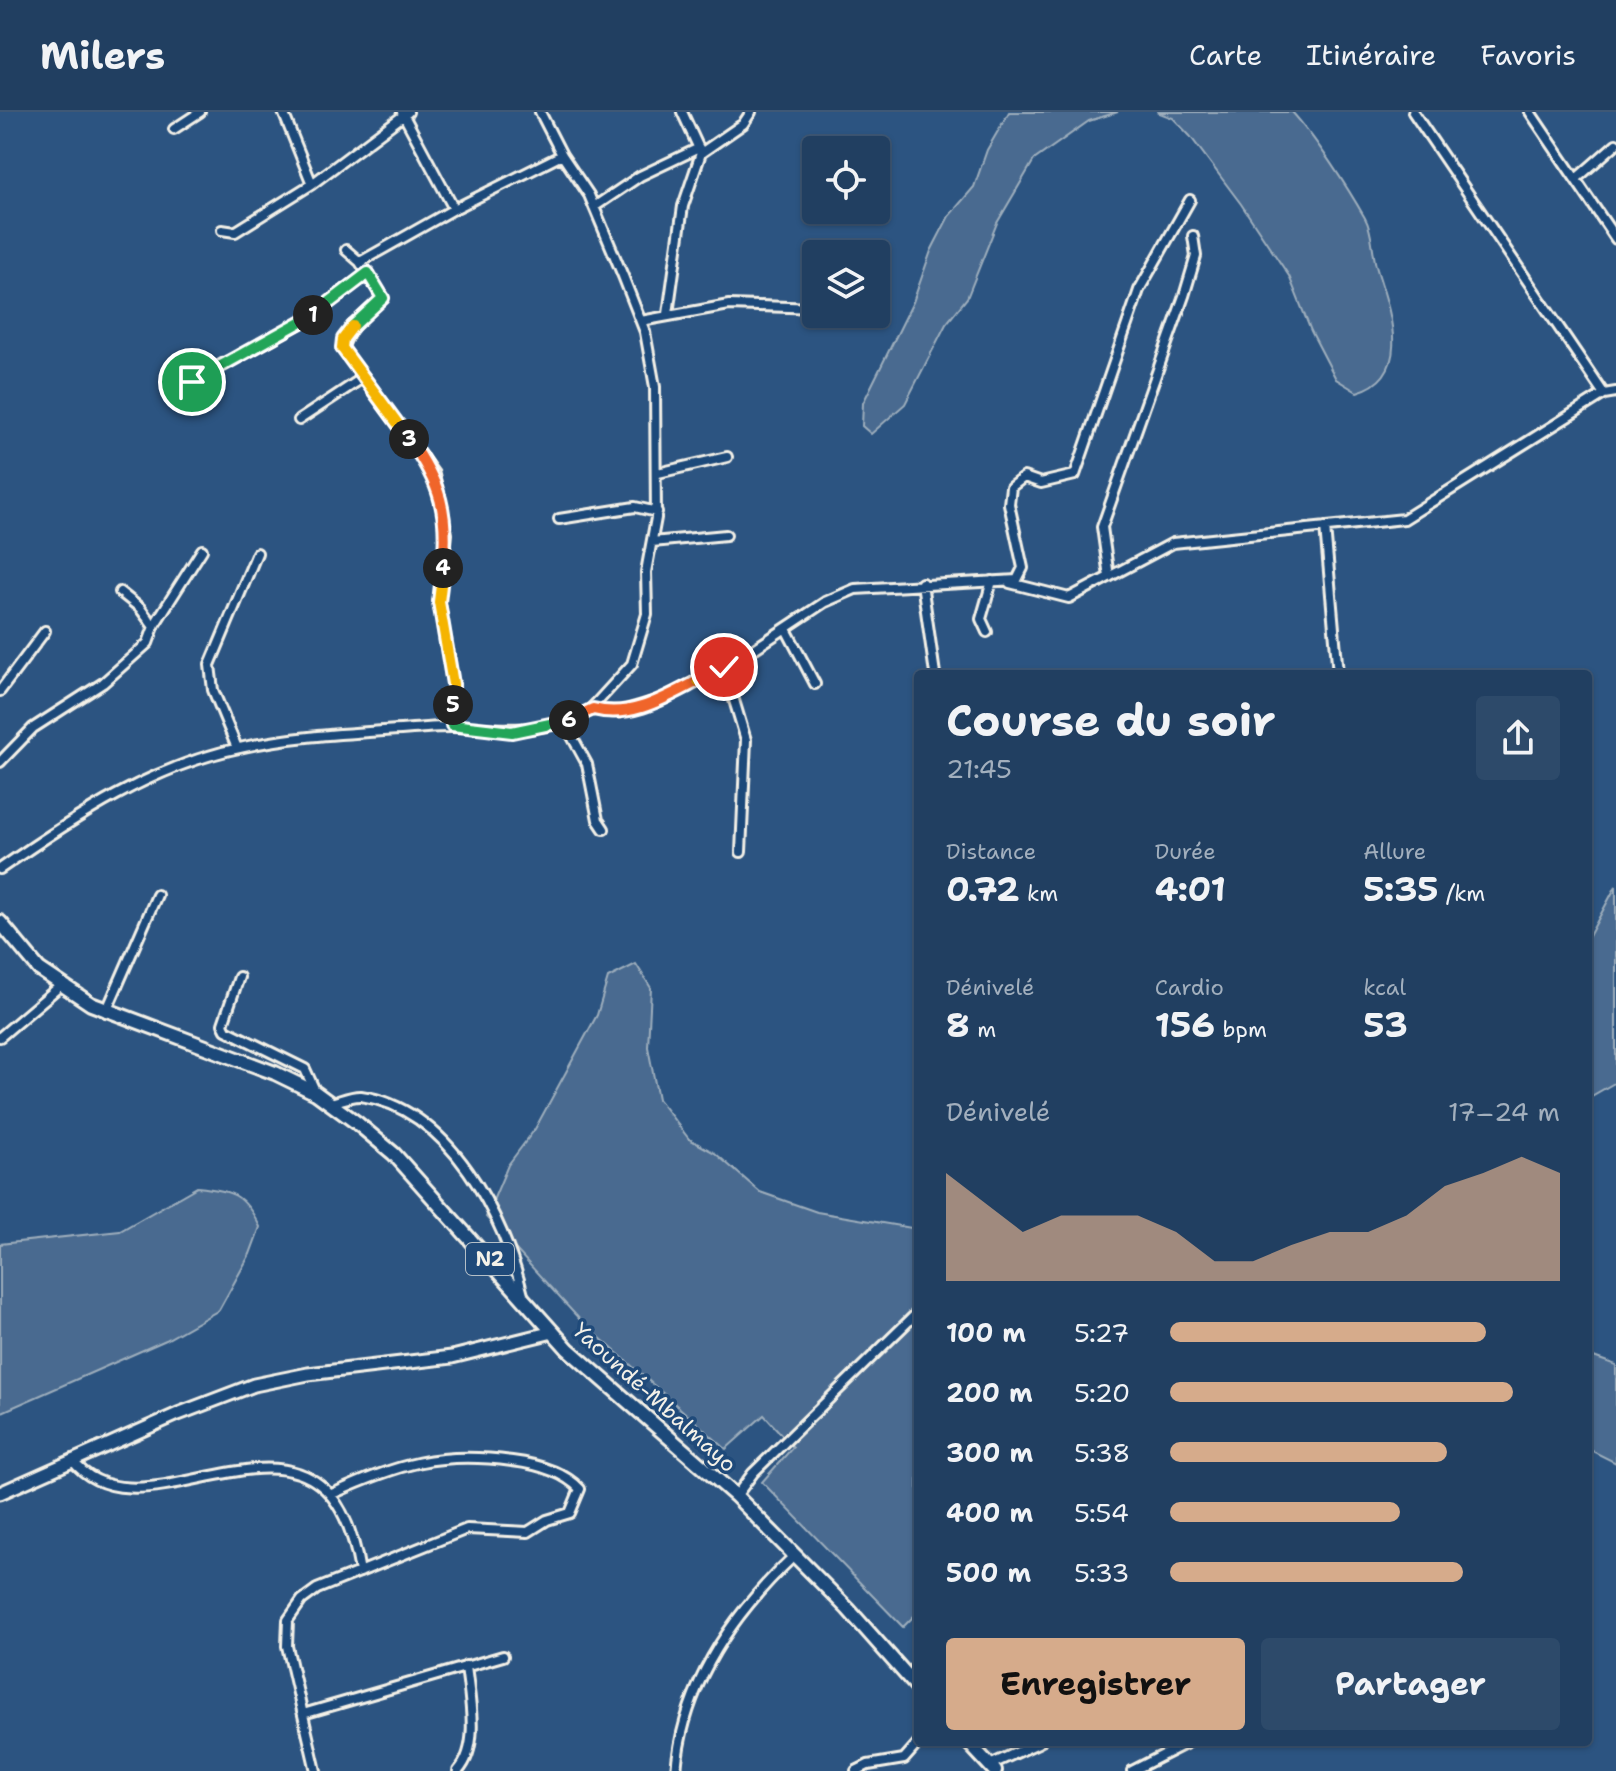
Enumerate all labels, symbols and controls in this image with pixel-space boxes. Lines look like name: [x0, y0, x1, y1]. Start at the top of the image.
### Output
text: Milers: [40, 30, 165, 81]
text: Carte: [1189, 36, 1262, 74]
text: Itinéraire: [1306, 36, 1436, 74]
text: Favoris: [1480, 36, 1576, 74]
map controls: [802, 136, 890, 328]
button: locate: [802, 136, 890, 224]
button: layers: [802, 240, 890, 328]
pin: 1: [293, 295, 333, 335]
text: 1: [308, 300, 318, 329]
pin: [158, 348, 226, 416]
icon: arrive: [170, 360, 214, 404]
pin: 3: [389, 419, 429, 459]
text: 3: [401, 424, 417, 453]
pin: 4: [423, 548, 463, 588]
text: 4: [435, 553, 451, 582]
pin: [690, 633, 758, 701]
icon: check: [702, 645, 746, 689]
pin: 5: [433, 685, 473, 725]
text: 5: [446, 690, 460, 719]
text: Course du soir: [946, 691, 1276, 750]
button: share: [1476, 696, 1560, 780]
pin: 6: [549, 700, 589, 740]
text: 6: [561, 705, 577, 734]
text: 21:45: [946, 751, 1012, 786]
text: Distance: [946, 837, 1036, 866]
text: Durée: [1155, 837, 1216, 866]
text: Allure: [1363, 837, 1426, 866]
text: 0.72: [946, 866, 1020, 912]
text: 4:01: [1155, 866, 1226, 912]
text: 5:35: [1363, 866, 1438, 912]
text: km: [1020, 879, 1058, 908]
text: /km: [1438, 879, 1485, 908]
text: Dénivelé: [946, 973, 1034, 1002]
text: Cardio: [1155, 973, 1224, 1002]
text: kcal: [1363, 973, 1406, 1002]
text: 8: [946, 1002, 970, 1048]
text: 156: [1155, 1002, 1215, 1048]
text: 53: [1363, 1002, 1408, 1048]
text: m: [970, 1015, 996, 1044]
text: bpm: [1215, 1015, 1267, 1044]
text: Dénivelé: [946, 1094, 1051, 1129]
text: 17–24 m: [1448, 1094, 1560, 1129]
road number: N2: [466, 1243, 514, 1275]
text: 100 m: [946, 1315, 1026, 1350]
text: 5:27: [1074, 1315, 1129, 1350]
street label: Yaoundé-Mbalmayo: [567, 1316, 743, 1479]
text: 200 m: [946, 1375, 1033, 1410]
text: 5:20: [1074, 1375, 1130, 1410]
text: 300 m: [946, 1435, 1033, 1470]
text: 5:38: [1074, 1435, 1130, 1470]
text: 400 m: [946, 1495, 1033, 1530]
text: 5:54: [1074, 1495, 1129, 1530]
text: 500 m: [946, 1555, 1031, 1590]
text: 5:33: [1074, 1555, 1130, 1590]
button: Enregistrer: [946, 1638, 1245, 1730]
button: Partager: [1261, 1638, 1560, 1730]

